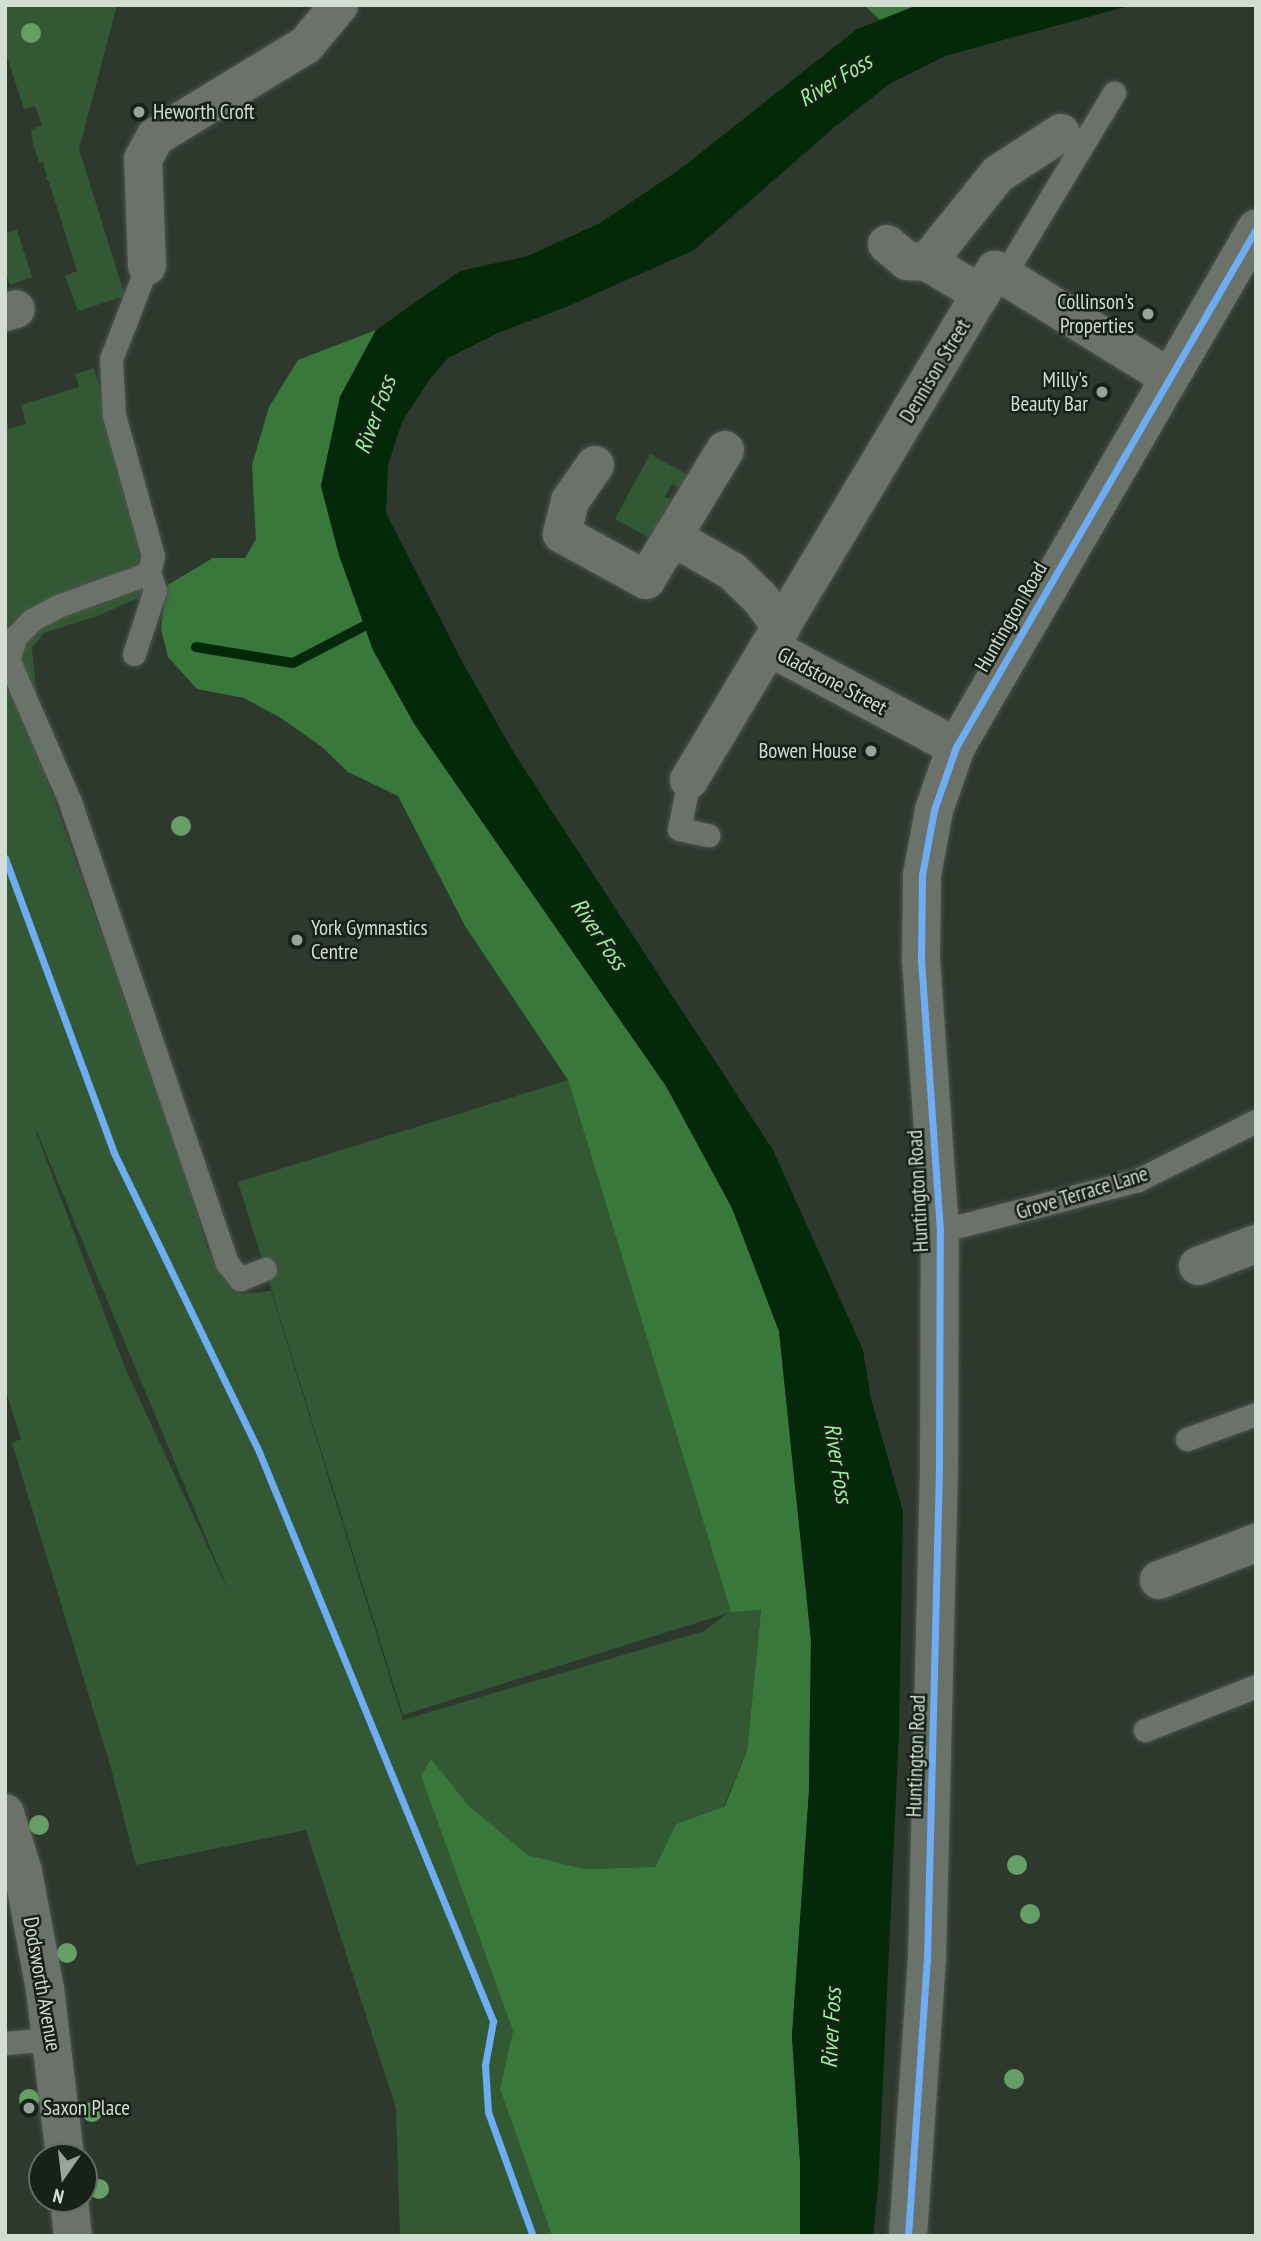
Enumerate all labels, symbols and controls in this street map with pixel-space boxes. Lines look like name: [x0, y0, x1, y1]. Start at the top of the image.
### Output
water label: River Foss: [793, 47, 877, 113]
place label: Heworth Croft: [153, 99, 255, 125]
marker: Heworth Croft: [131, 104, 147, 120]
place label: Collinson's Properties: [1057, 289, 1134, 339]
marker: Collinson's Properties: [1140, 306, 1156, 322]
street label: Dennison Street: [894, 315, 976, 427]
place label: Milly's Beauty Bar: [1010, 367, 1088, 417]
water label: River Foss: [348, 372, 402, 458]
marker: Milly's Beauty Bar: [1094, 384, 1110, 400]
street label: Huntington Road: [969, 558, 1053, 676]
street label: Gladstone Street: [773, 642, 891, 720]
place label: Bowen House: [758, 738, 857, 764]
marker: Bowen House: [863, 743, 879, 759]
water label: River Foss: [565, 893, 633, 975]
place label: York Gymnastics Centre: [311, 915, 428, 965]
marker: York Gymnastics Centre: [289, 932, 305, 948]
street label: Huntington Road: [902, 1129, 934, 1253]
street label: Grove Terrace Lane: [1013, 1161, 1151, 1225]
water label: River Foss: [818, 1421, 858, 1505]
street label: Huntington Road: [901, 1694, 931, 1818]
street label: Dodsworth Avenue: [18, 1915, 66, 2053]
water label: River Foss: [815, 1987, 847, 2069]
place label: Saxon Place: [43, 2095, 130, 2121]
marker: Saxon Place: [21, 2100, 37, 2116]
north arrow: [28, 2143, 98, 2213]
text: N: [51, 2184, 66, 2209]

